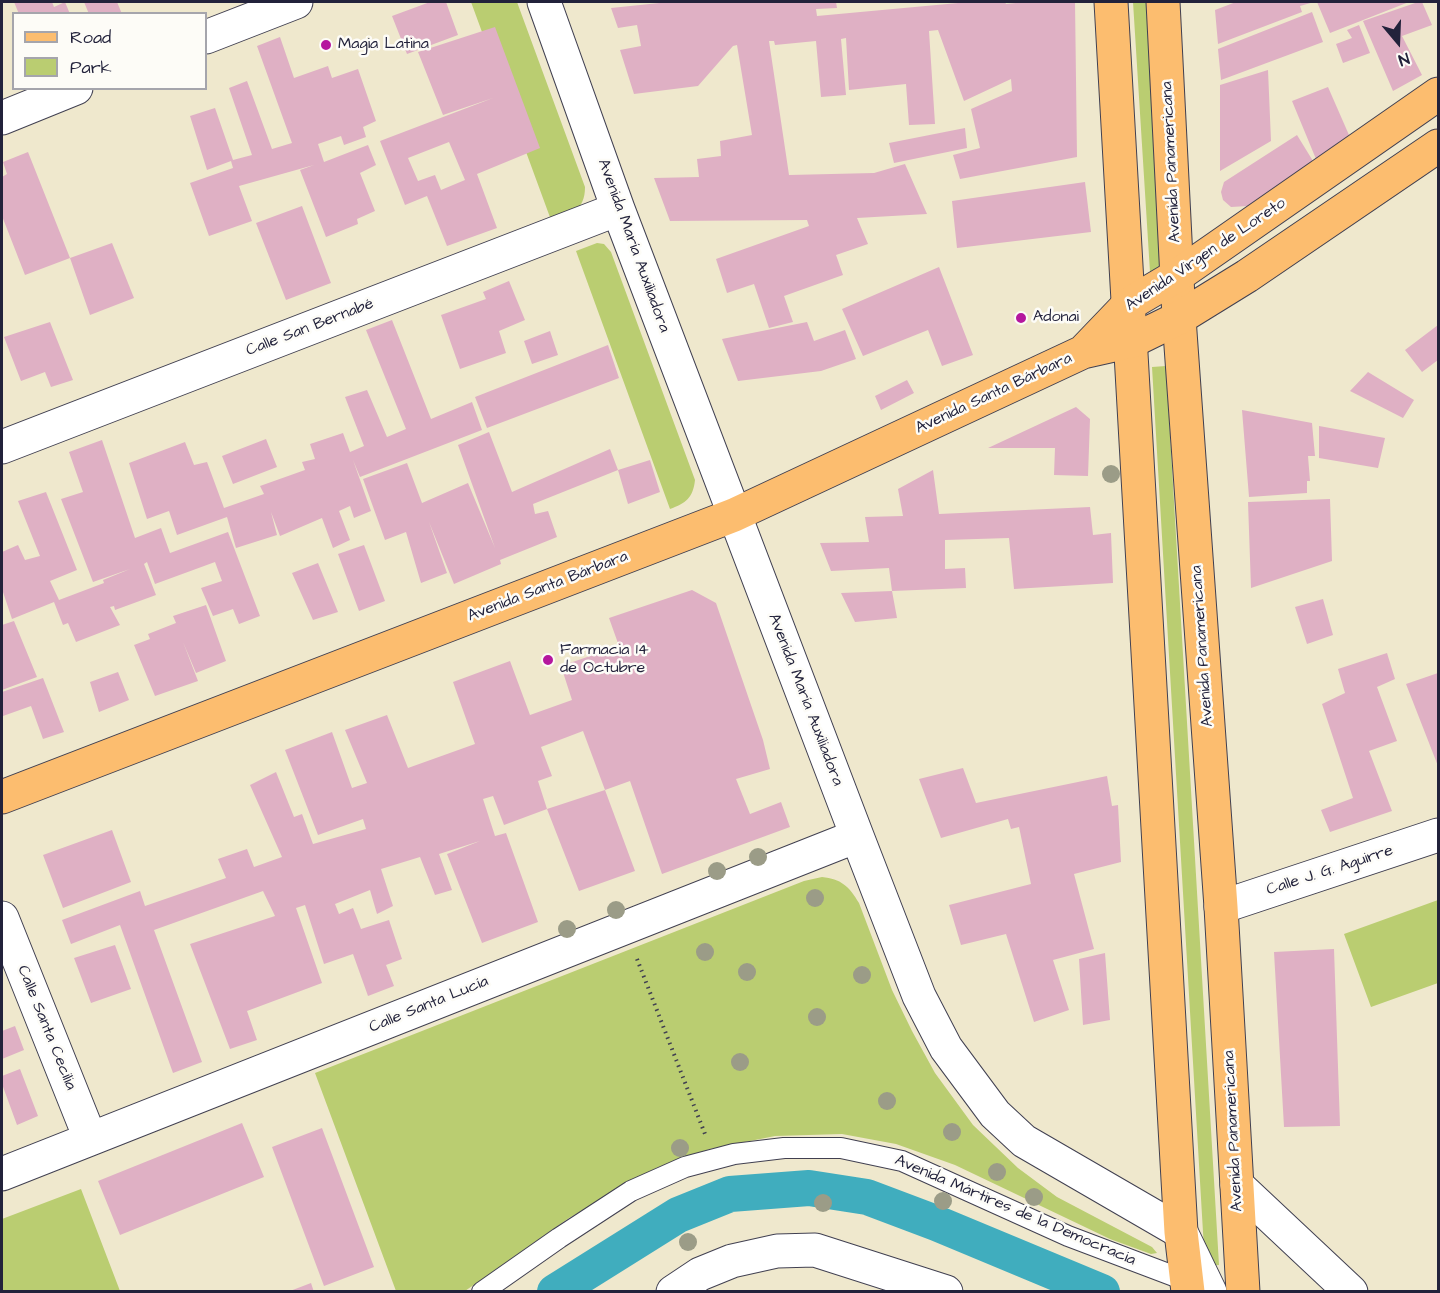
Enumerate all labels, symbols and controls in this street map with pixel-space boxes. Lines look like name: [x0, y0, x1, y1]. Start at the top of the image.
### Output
legend: [12, 12, 207, 90]
north arrow: [1368, 12, 1428, 72]
text: Road: [70, 25, 111, 50]
place label: Magia Latina: [338, 35, 429, 55]
marker: Magia Latina: [319, 38, 333, 52]
text: N: [1396, 47, 1412, 71]
text: Park: [70, 55, 112, 80]
street label: Avenida Panamericana: [1158, 81, 1186, 243]
street label: Avenida María Auxiliadora: [593, 157, 673, 335]
street label: Avenida Virgen de Loreto: [1122, 194, 1290, 316]
street label: Calle San Bernabé: [244, 295, 376, 361]
place label: Adonai: [1033, 308, 1079, 328]
marker: Adonai: [1014, 311, 1028, 325]
street label: Avenida Santa Bárbara: [913, 349, 1075, 439]
street label: Avenida Santa Bárbara: [465, 548, 631, 626]
street label: Avenida Panamericana: [1188, 565, 1218, 727]
street label: Avenida María Auxiliadora: [763, 611, 847, 789]
place label: Farmacia 14 de Octubre: [560, 641, 649, 679]
marker: Farmacia 14 de Octubre: [541, 653, 555, 667]
street label: Calle J. G. Aguirre: [1264, 842, 1396, 900]
street label: Calle Santa Cecilia: [12, 963, 80, 1093]
street label: Calle Santa Lucía: [367, 972, 491, 1038]
street label: Avenida Panamericana: [1220, 1050, 1248, 1212]
street label: Avenida Mártires de la Democracia: [892, 1151, 1138, 1271]

